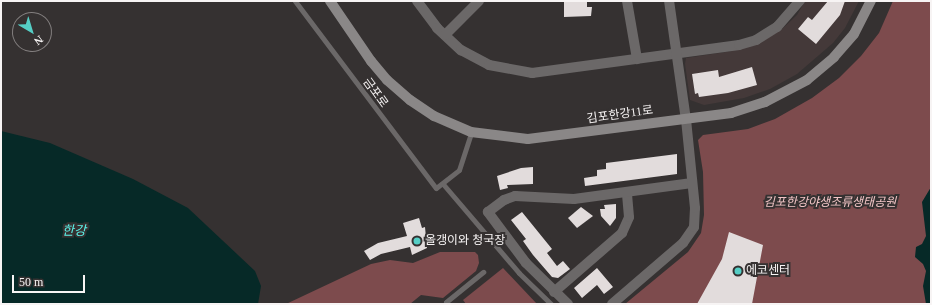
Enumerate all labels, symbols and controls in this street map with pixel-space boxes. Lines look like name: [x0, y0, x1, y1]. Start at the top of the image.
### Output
north arrow: [12, 12, 52, 52]
text: N: [32, 33, 46, 48]
street label: 금포로: [359, 75, 391, 111]
street label: 김포한강11로: [586, 103, 654, 127]
park label: 김포한강야생조류생태공원: [764, 196, 896, 210]
water label: 한강: [62, 223, 86, 239]
place label: 올갱이와 청국장: [425, 234, 505, 248]
marker: 올갱이와 청국장: [412, 236, 422, 246]
place label: 에코센터: [746, 264, 790, 278]
marker: 에코센터: [733, 266, 743, 276]
scale bar: [14, 267, 87, 293]
text: 50 m: [19, 275, 43, 289]

